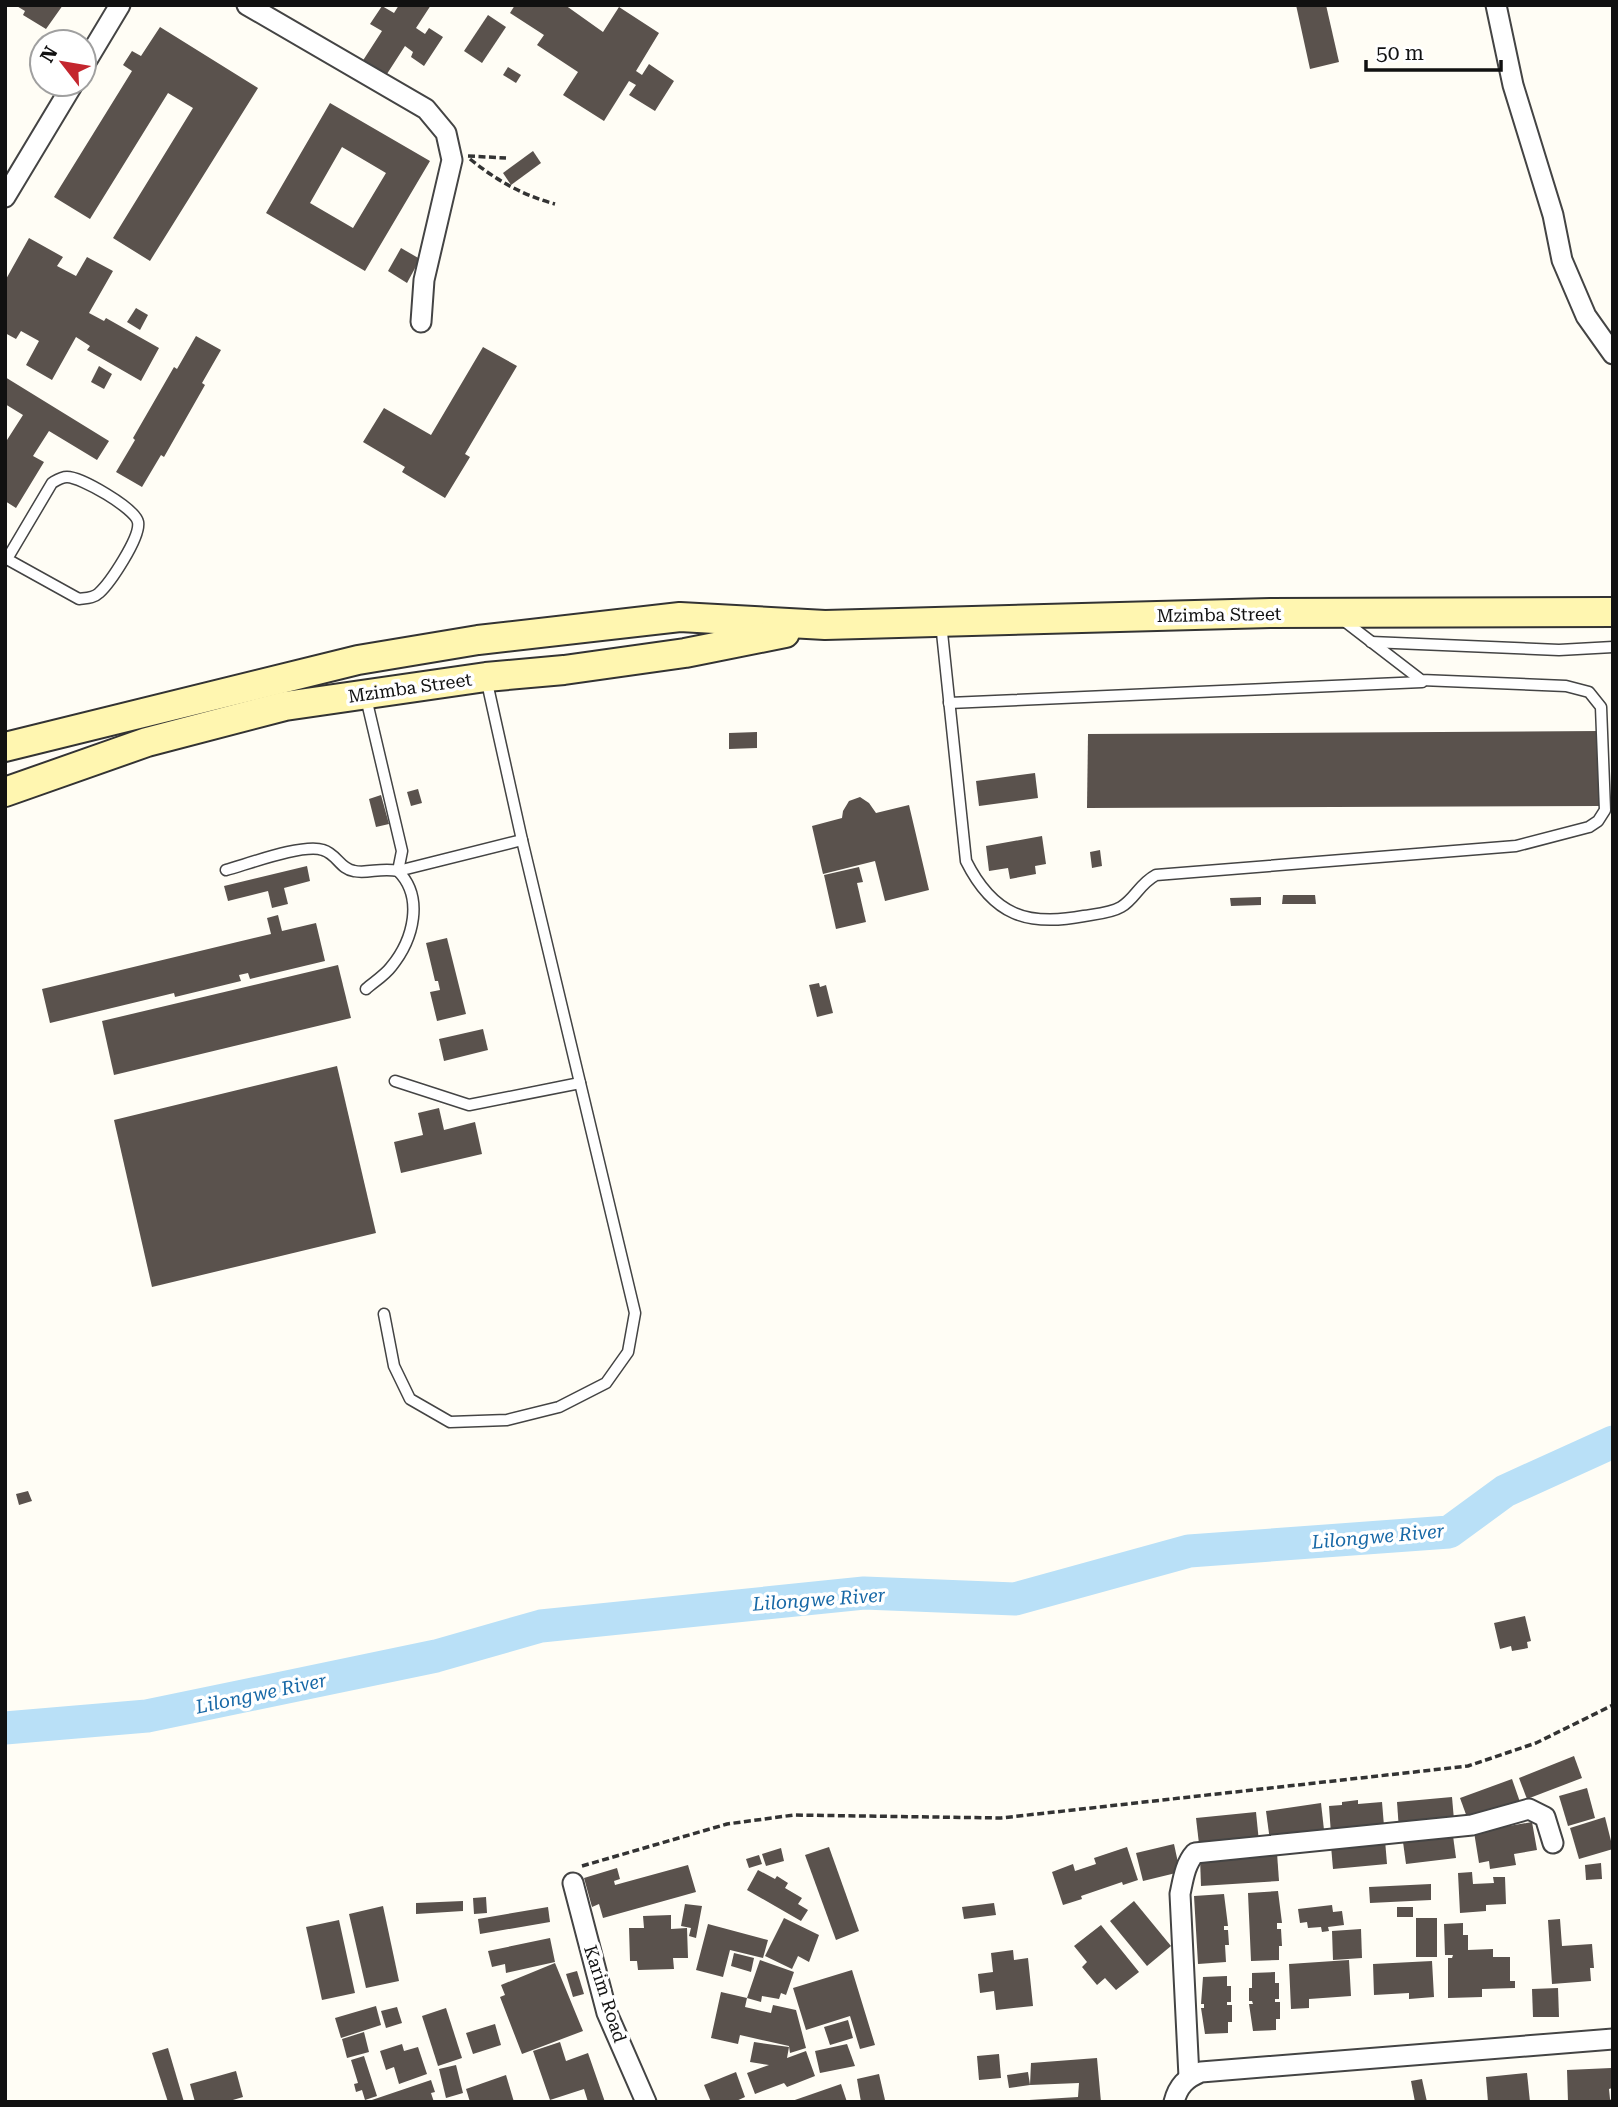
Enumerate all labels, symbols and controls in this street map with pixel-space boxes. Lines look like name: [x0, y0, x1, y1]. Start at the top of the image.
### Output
north arrow: [28, 28, 98, 98]
scale bar: [1366, 28, 1501, 72]
text: 50 m: [1376, 41, 1424, 65]
text: N: [35, 42, 63, 67]
street label: Mzimba Street: [1156, 603, 1282, 626]
street label: Mzimba Street: [347, 668, 473, 707]
water label: Lilongwe River: [1310, 1519, 1446, 1554]
water label: Lilongwe River: [751, 1583, 886, 1616]
water label: Lilongwe River: [192, 1668, 329, 1719]
street label: Karim Road: [580, 1943, 631, 2046]

